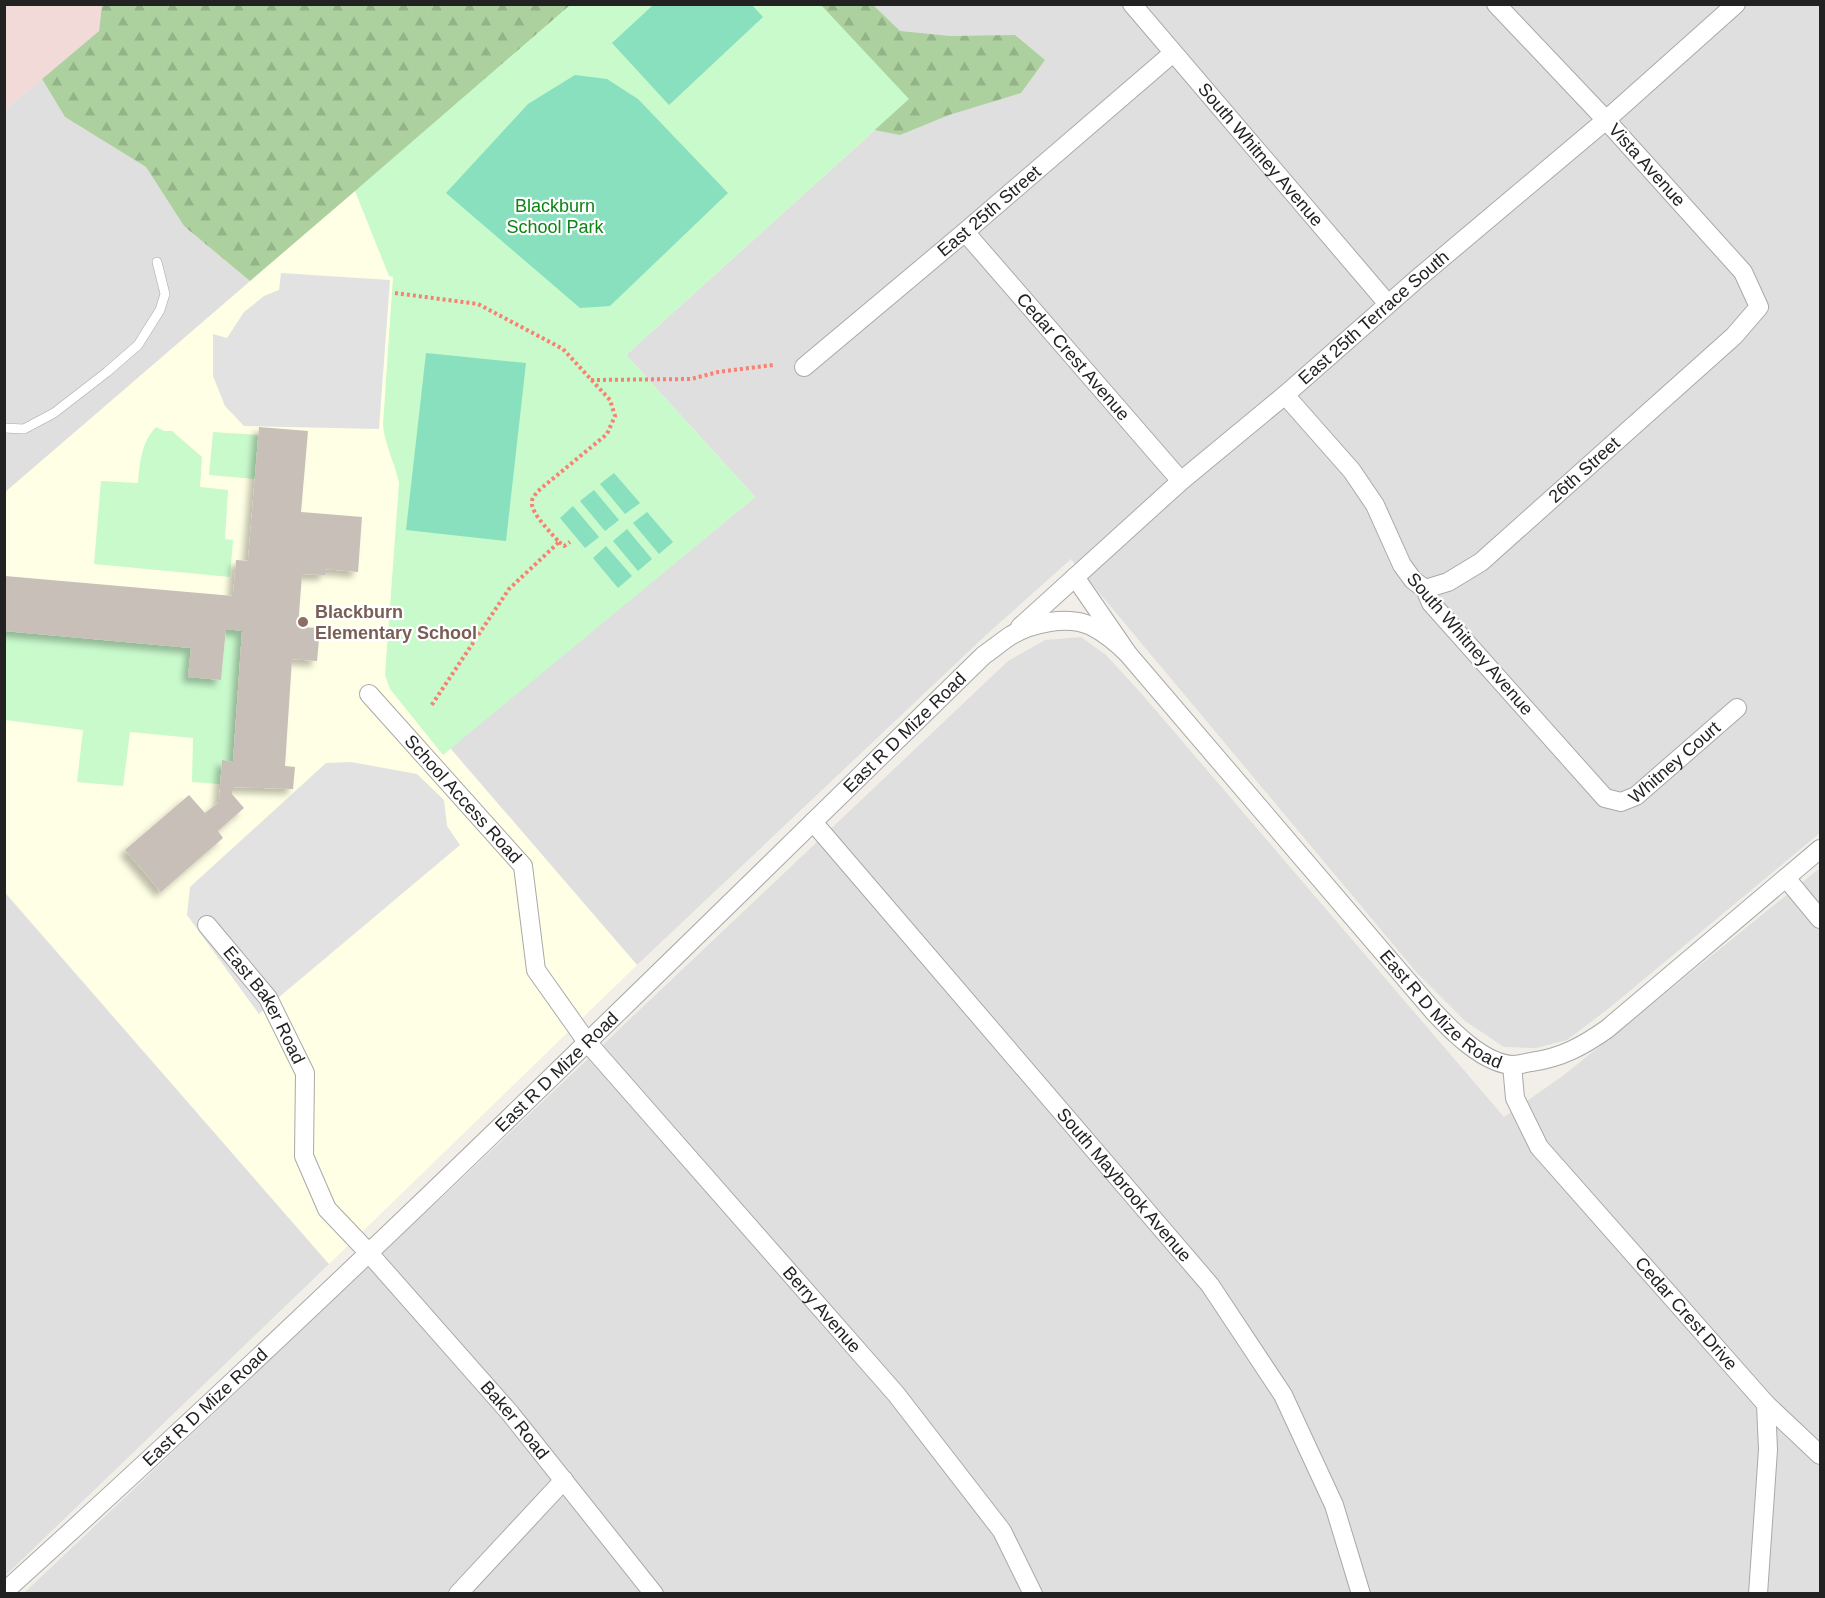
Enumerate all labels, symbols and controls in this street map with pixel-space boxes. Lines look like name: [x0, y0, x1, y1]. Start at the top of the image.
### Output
street label: South Whitney Avenue: [1194, 79, 1327, 230]
street label: Vista Avenue: [1605, 120, 1689, 210]
street label: East 25th Street: [934, 161, 1045, 261]
park label: Blackburn School Park: [506, 196, 605, 237]
street label: East 25th Terrace South: [1294, 247, 1453, 388]
street label: Cedar Crest Avenue: [1013, 289, 1134, 424]
street label: 26th Street: [1545, 433, 1624, 507]
street label: South Whitney Avenue: [1403, 569, 1537, 719]
place label: Blackburn Elementary School: [315, 602, 477, 643]
marker: Blackburn Elementary School: [296, 615, 310, 629]
street label: East R D Mize Road: [839, 668, 970, 797]
street label: Whitney Court: [1625, 717, 1724, 808]
street label: School Access Road: [401, 731, 526, 867]
street label: East Baker Road: [219, 942, 309, 1067]
street label: East R D Mize Road: [1376, 946, 1505, 1073]
street label: East R D Mize Road: [491, 1008, 622, 1136]
street label: South Maybrook Avenue: [1053, 1104, 1195, 1266]
street label: Cedar Crest Drive: [1631, 1253, 1741, 1374]
street label: Berry Avenue: [779, 1263, 865, 1357]
street label: East R D Mize Road: [139, 1344, 271, 1470]
street label: Baker Road: [477, 1377, 553, 1463]

